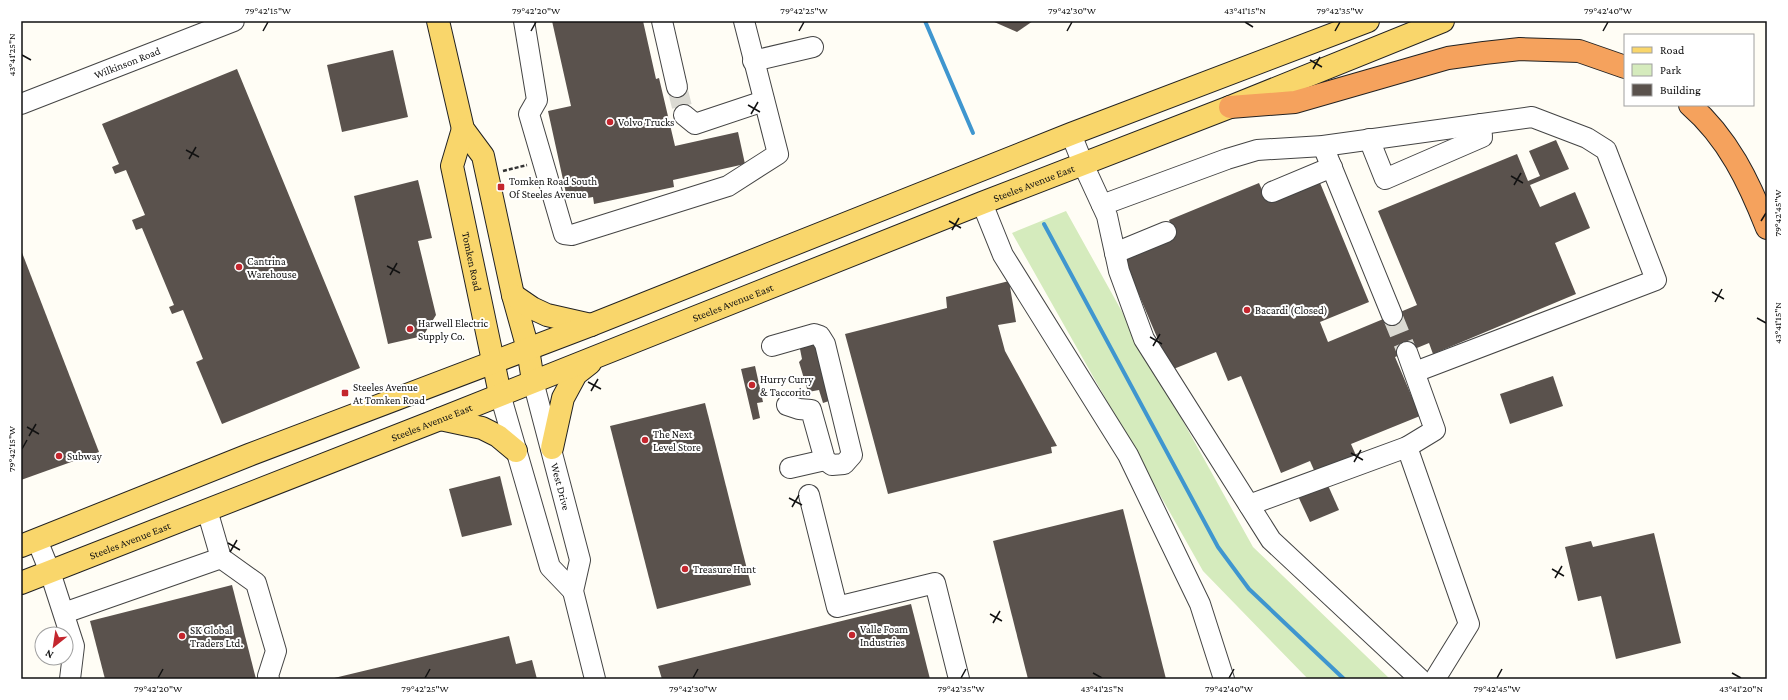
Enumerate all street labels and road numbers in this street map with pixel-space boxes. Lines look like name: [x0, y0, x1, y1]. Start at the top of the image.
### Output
street label: Wilkinson Road: [92, 44, 162, 81]
street label: Steeles Avenue East: [992, 162, 1076, 204]
street label: Tomken Road: [460, 231, 484, 292]
street label: Steeles Avenue East: [690, 281, 775, 324]
street label: Steeles Avenue East: [389, 401, 474, 444]
street label: West Drive: [549, 461, 573, 512]
street label: Steeles Avenue East: [88, 519, 173, 562]

